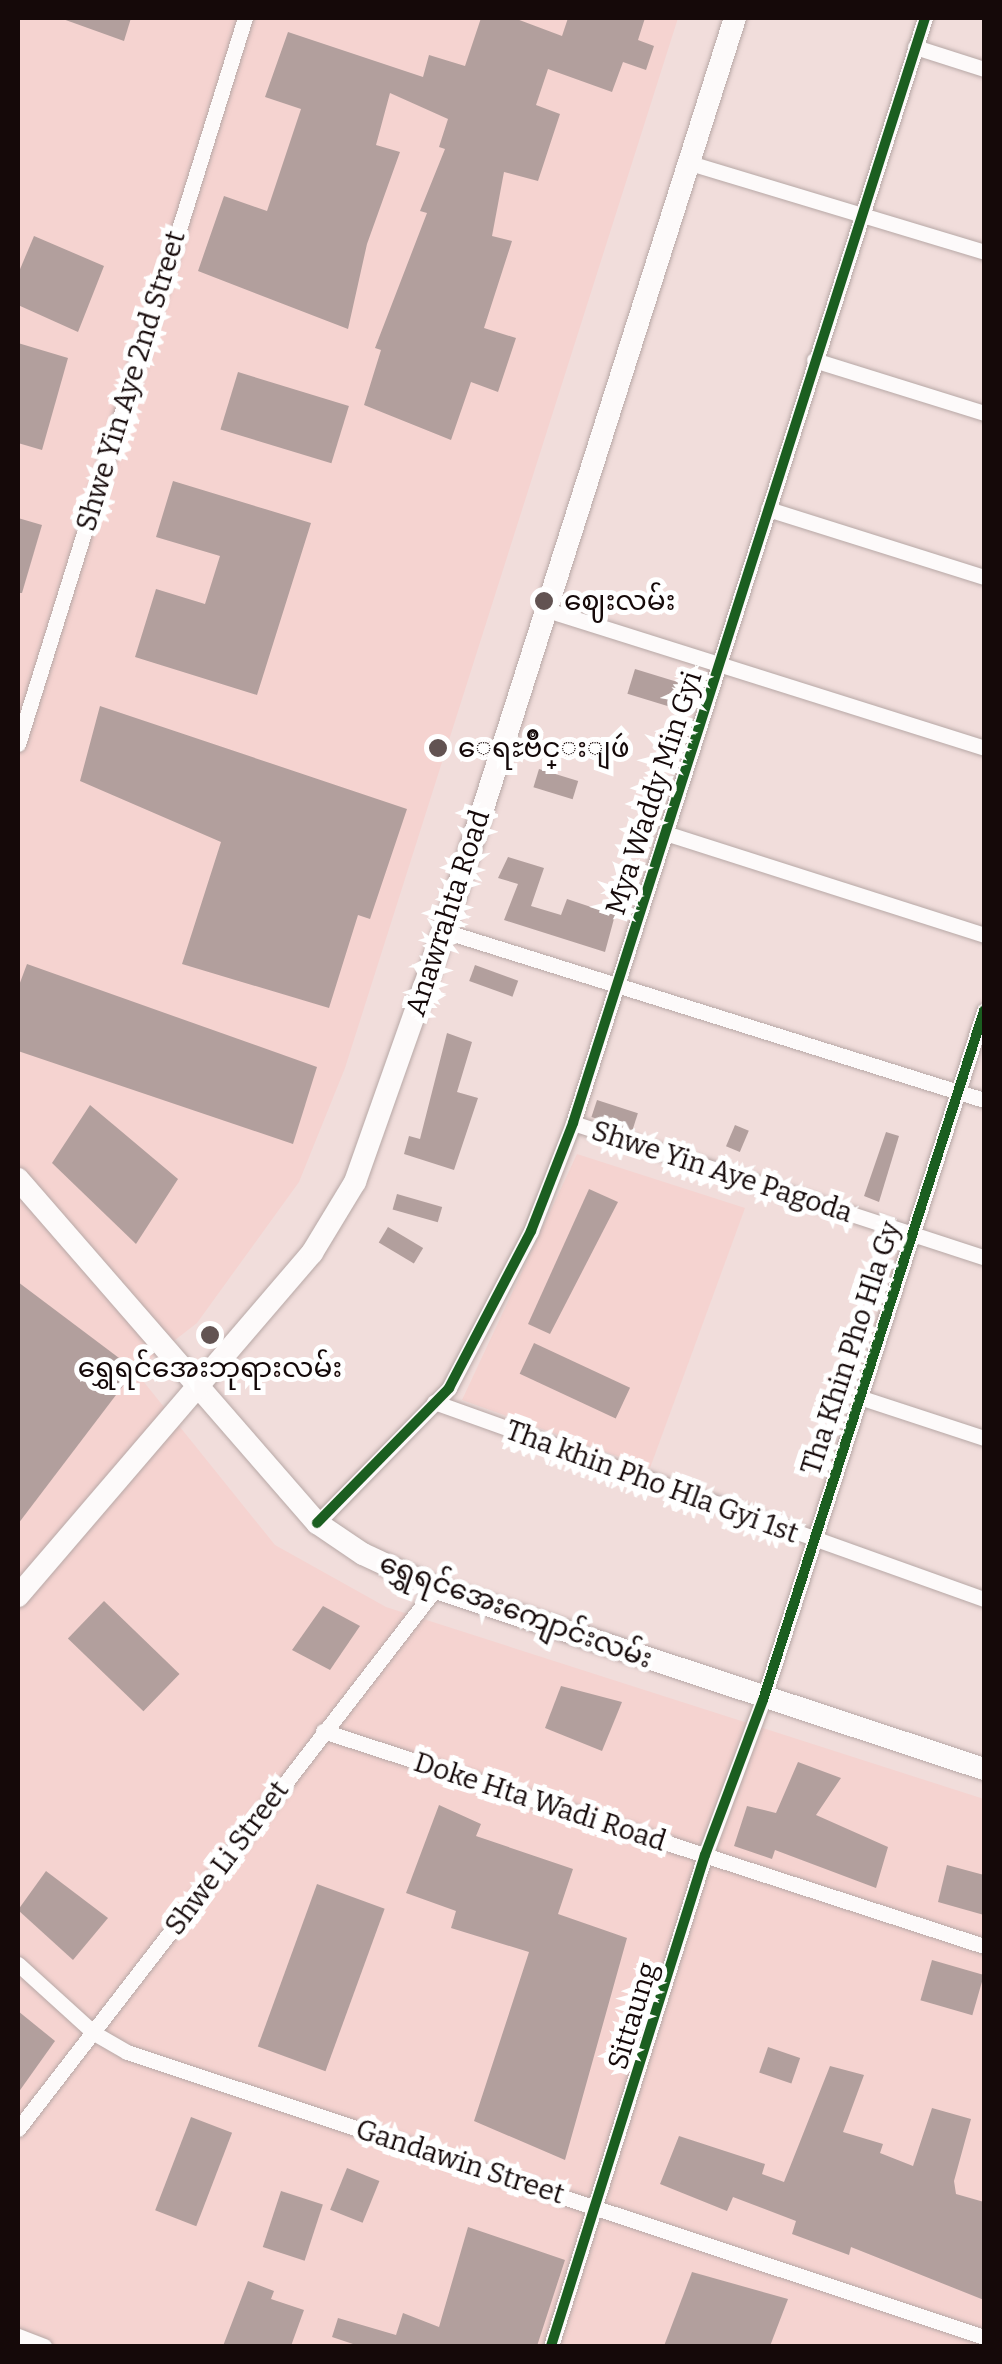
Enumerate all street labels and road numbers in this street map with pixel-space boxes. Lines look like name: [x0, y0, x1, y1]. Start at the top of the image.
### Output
street label: Shwe Yin Aye 2nd Street: [69, 227, 193, 535]
street label: Mya Waddy Min Gyi: [599, 667, 709, 919]
street label: Anawrahta Road: [399, 806, 497, 1020]
street label: Shwe Yin Aye Pagoda: [587, 1114, 857, 1230]
street label: Tha Khin Pho Hla Gy: [794, 1217, 908, 1479]
street label: Tha khin Pho Hla Gyi 1st: [501, 1413, 803, 1551]
street label: ရွှေရင်အေးကျောင်းလမ်း: [375, 1546, 657, 1676]
street label: Doke Hta Wadi Road: [410, 1745, 670, 1859]
street label: Shwe Li Street: [158, 1774, 296, 1942]
street label: Sittaung: [601, 1958, 665, 2074]
street label: Gandawin Street: [352, 2112, 568, 2212]

